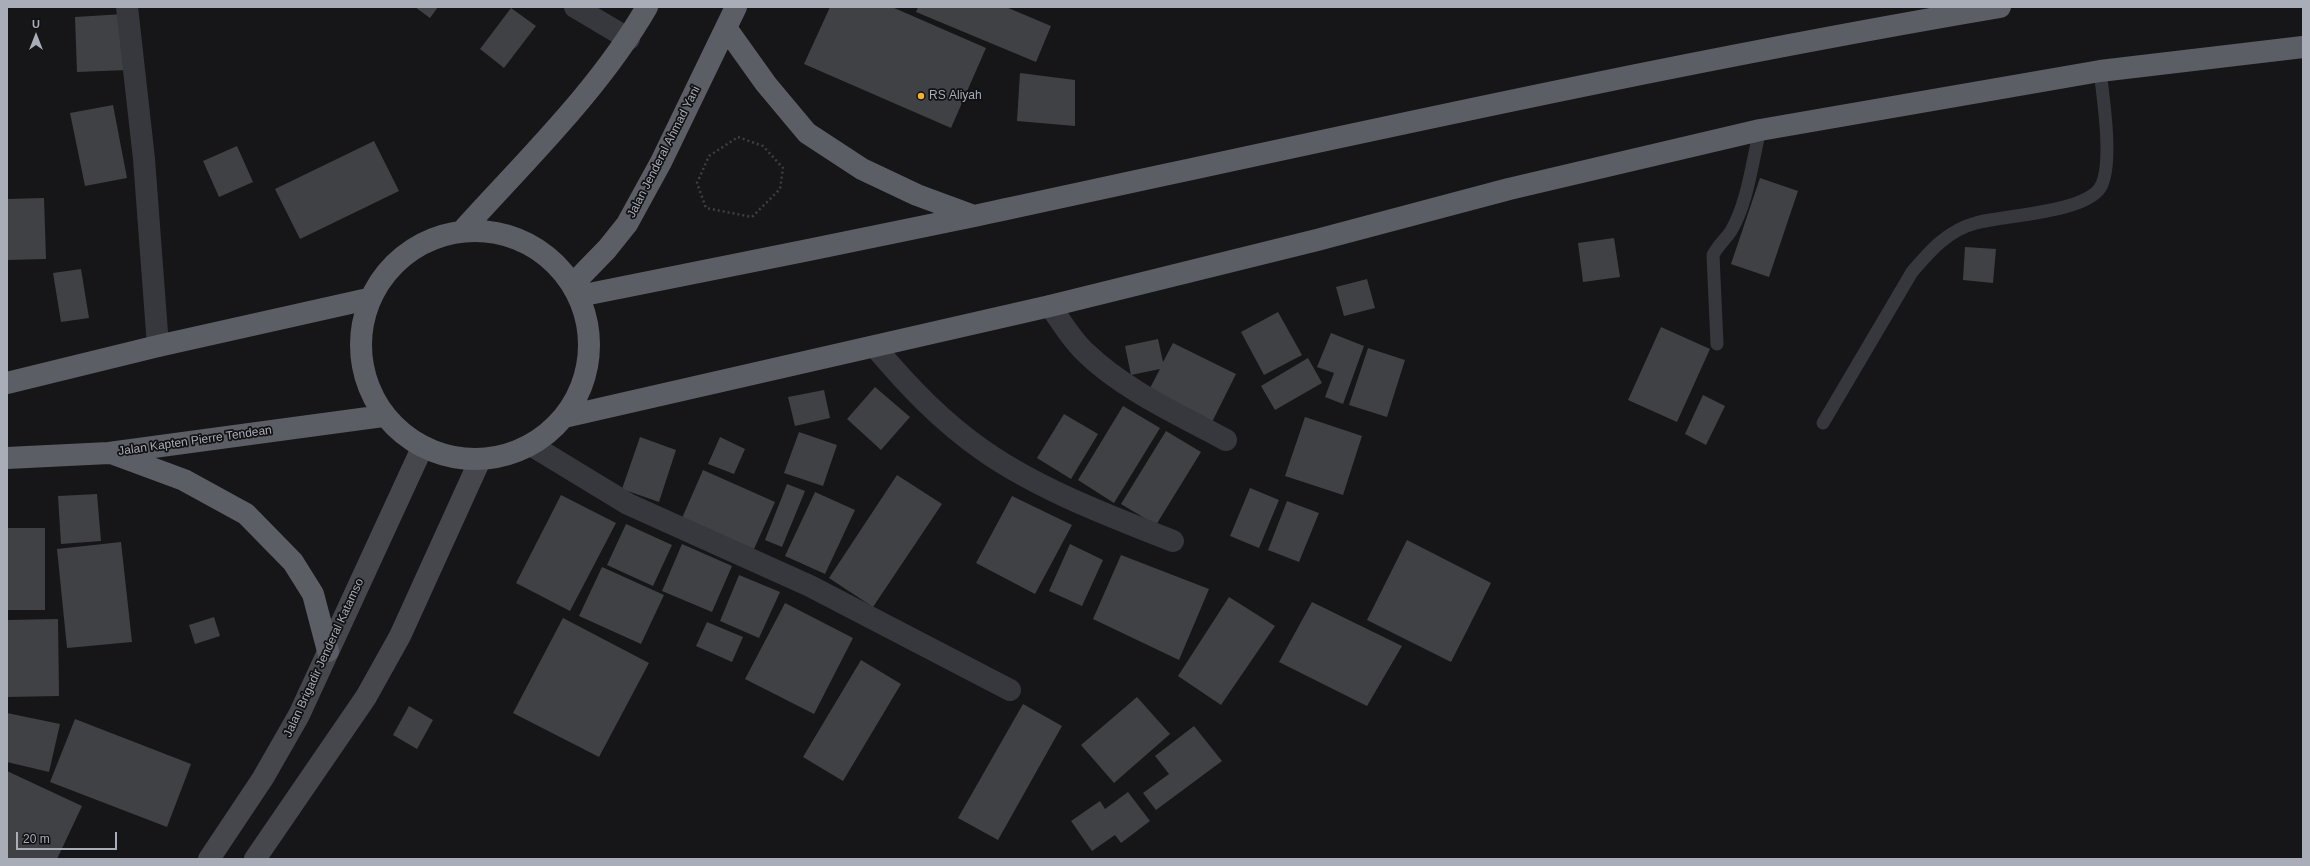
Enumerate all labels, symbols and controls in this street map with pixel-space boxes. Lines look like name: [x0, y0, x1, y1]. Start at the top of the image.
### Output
north arrow: [16, 16, 56, 56]
text: U: [32, 18, 40, 30]
street label: Jalan Jenderal Ahmad Yani: [624, 84, 704, 220]
place label: RS Aliyah: [929, 89, 982, 103]
marker: RS Aliyah: [916, 91, 926, 101]
street label: Jalan Kapten Pierre Tendean: [117, 423, 273, 459]
street label: Jalan Brigadir Jenderal Katamso: [281, 576, 367, 740]
scale bar: [18, 824, 119, 850]
text: 20 m: [23, 832, 50, 846]

